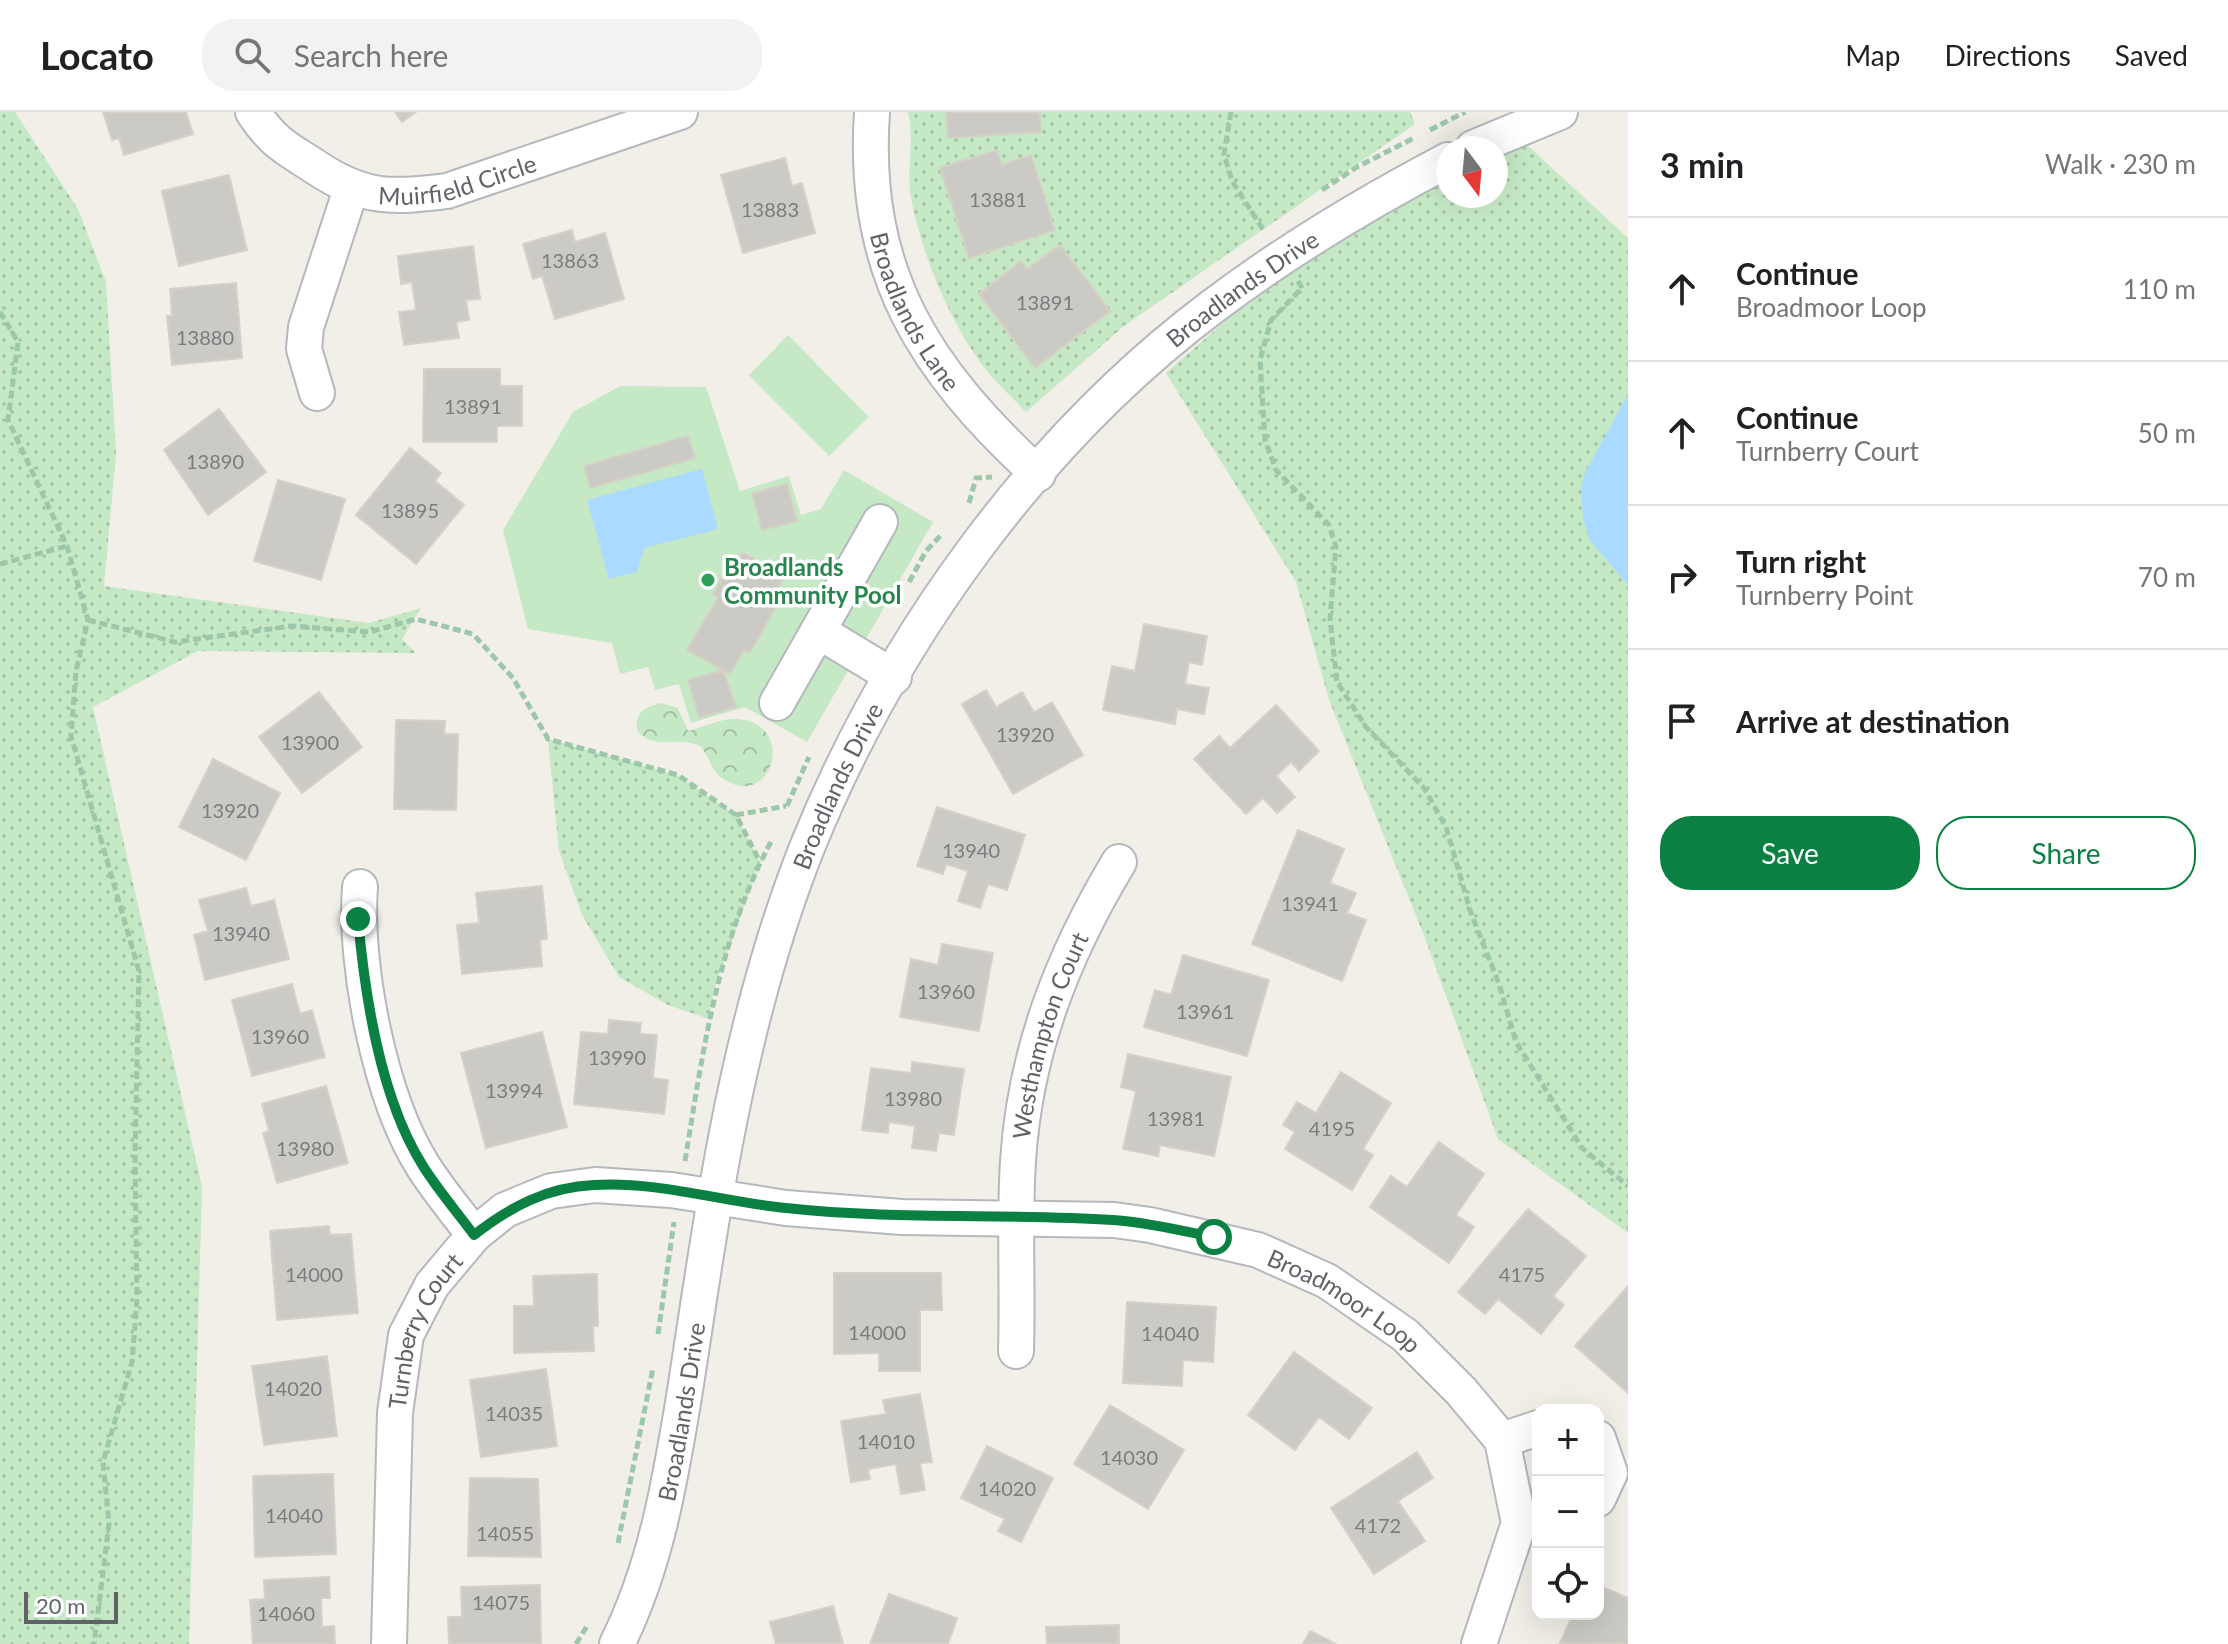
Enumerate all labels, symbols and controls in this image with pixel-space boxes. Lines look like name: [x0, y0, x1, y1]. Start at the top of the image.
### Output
search box: [202, 19, 762, 91]
text: Locato: [40, 32, 154, 78]
icon: search: [230, 33, 274, 77]
text: Search here: [294, 37, 448, 73]
text: Map: [1845, 38, 1900, 72]
text: Directions: [1944, 38, 2071, 72]
text: Saved: [2115, 38, 2188, 72]
north arrow: [1436, 136, 1508, 208]
text: 3 min: [1660, 144, 1744, 185]
street label: Muirfield Circle: [378, 147, 540, 210]
text: Walk · 230 m: [2045, 148, 2196, 180]
house number: 13881: [969, 187, 1027, 211]
house number: 13883: [741, 197, 799, 221]
street label: Broadlands Drive: [1160, 224, 1323, 352]
street label: Broadlands Lane: [865, 229, 967, 396]
house number: 13863: [541, 248, 599, 272]
text: Continue: [1736, 255, 1859, 291]
icon: ahead: [1660, 267, 1704, 311]
text: 110 m: [2123, 273, 2196, 305]
house number: 13891: [1016, 290, 1074, 314]
text: Broadmoor Loop: [1736, 291, 1927, 323]
house number: 13880: [176, 325, 234, 349]
house number: 13891: [444, 394, 502, 418]
text: Continue: [1736, 399, 1859, 435]
icon: ahead: [1660, 411, 1704, 455]
text: 50 m: [2138, 417, 2196, 449]
text: Turnberry Court: [1736, 435, 1919, 467]
house number: 13890: [186, 449, 244, 473]
house number: 13895: [381, 498, 439, 522]
text: Turn right: [1736, 543, 1866, 579]
place label: Broadlands Community Pool: [724, 552, 901, 609]
icon: right: [1660, 555, 1704, 599]
text: 70 m: [2138, 561, 2196, 593]
marker: Broadlands Community Pool: [699, 571, 717, 589]
text: Turnberry Point: [1736, 579, 1913, 611]
street label: Broadlands Drive: [786, 697, 888, 873]
icon: arrive: [1660, 699, 1704, 743]
text: Arrive at destination: [1736, 703, 2010, 739]
house number: 13920: [996, 722, 1054, 746]
house number: 13900: [281, 730, 339, 754]
house number: 13920: [201, 798, 259, 822]
button: Save: [1660, 816, 1920, 890]
button: Share: [1936, 816, 2196, 890]
house number: 13940: [942, 838, 1000, 862]
house number: 13941: [1281, 891, 1339, 915]
route end: [340, 901, 376, 937]
house number: 13940: [212, 921, 270, 945]
street label: Westhampton Court: [1005, 927, 1093, 1141]
house number: 13960: [917, 979, 975, 1003]
house number: 13961: [1176, 999, 1234, 1023]
house number: 13960: [251, 1024, 309, 1048]
house number: 13990: [588, 1045, 646, 1069]
house number: 13994: [485, 1078, 543, 1102]
house number: 13980: [884, 1086, 942, 1110]
house number: 13981: [1147, 1106, 1205, 1130]
house number: 4195: [1309, 1116, 1355, 1140]
house number: 13980: [276, 1136, 334, 1160]
route start: [1196, 1219, 1232, 1255]
street label: Broadmoor Loop: [1263, 1242, 1428, 1358]
street label: Turnberry Court: [381, 1246, 468, 1411]
house number: 14000: [285, 1262, 343, 1286]
house number: 4175: [1499, 1262, 1545, 1286]
street label: Broadlands Drive: [651, 1320, 710, 1504]
house number: 14000: [848, 1320, 906, 1344]
house number: 14040: [1141, 1321, 1199, 1345]
house number: 14020: [264, 1376, 322, 1400]
house number: 14035: [485, 1401, 543, 1425]
map controls: [1532, 1404, 1604, 1620]
button: +: [1532, 1404, 1604, 1476]
house number: 14010: [857, 1429, 915, 1453]
house number: 14030: [1100, 1445, 1158, 1469]
house number: 14020: [978, 1476, 1036, 1500]
button: −: [1532, 1476, 1604, 1548]
house number: 14040: [265, 1503, 323, 1527]
house number: 4172: [1355, 1513, 1401, 1537]
house number: 14055: [476, 1521, 534, 1545]
button: locate: [1532, 1548, 1604, 1620]
scale bar: [24, 1588, 118, 1624]
house number: 14075: [472, 1590, 530, 1614]
text: 20 m: [36, 1592, 85, 1619]
house number: 14060: [257, 1601, 315, 1625]

